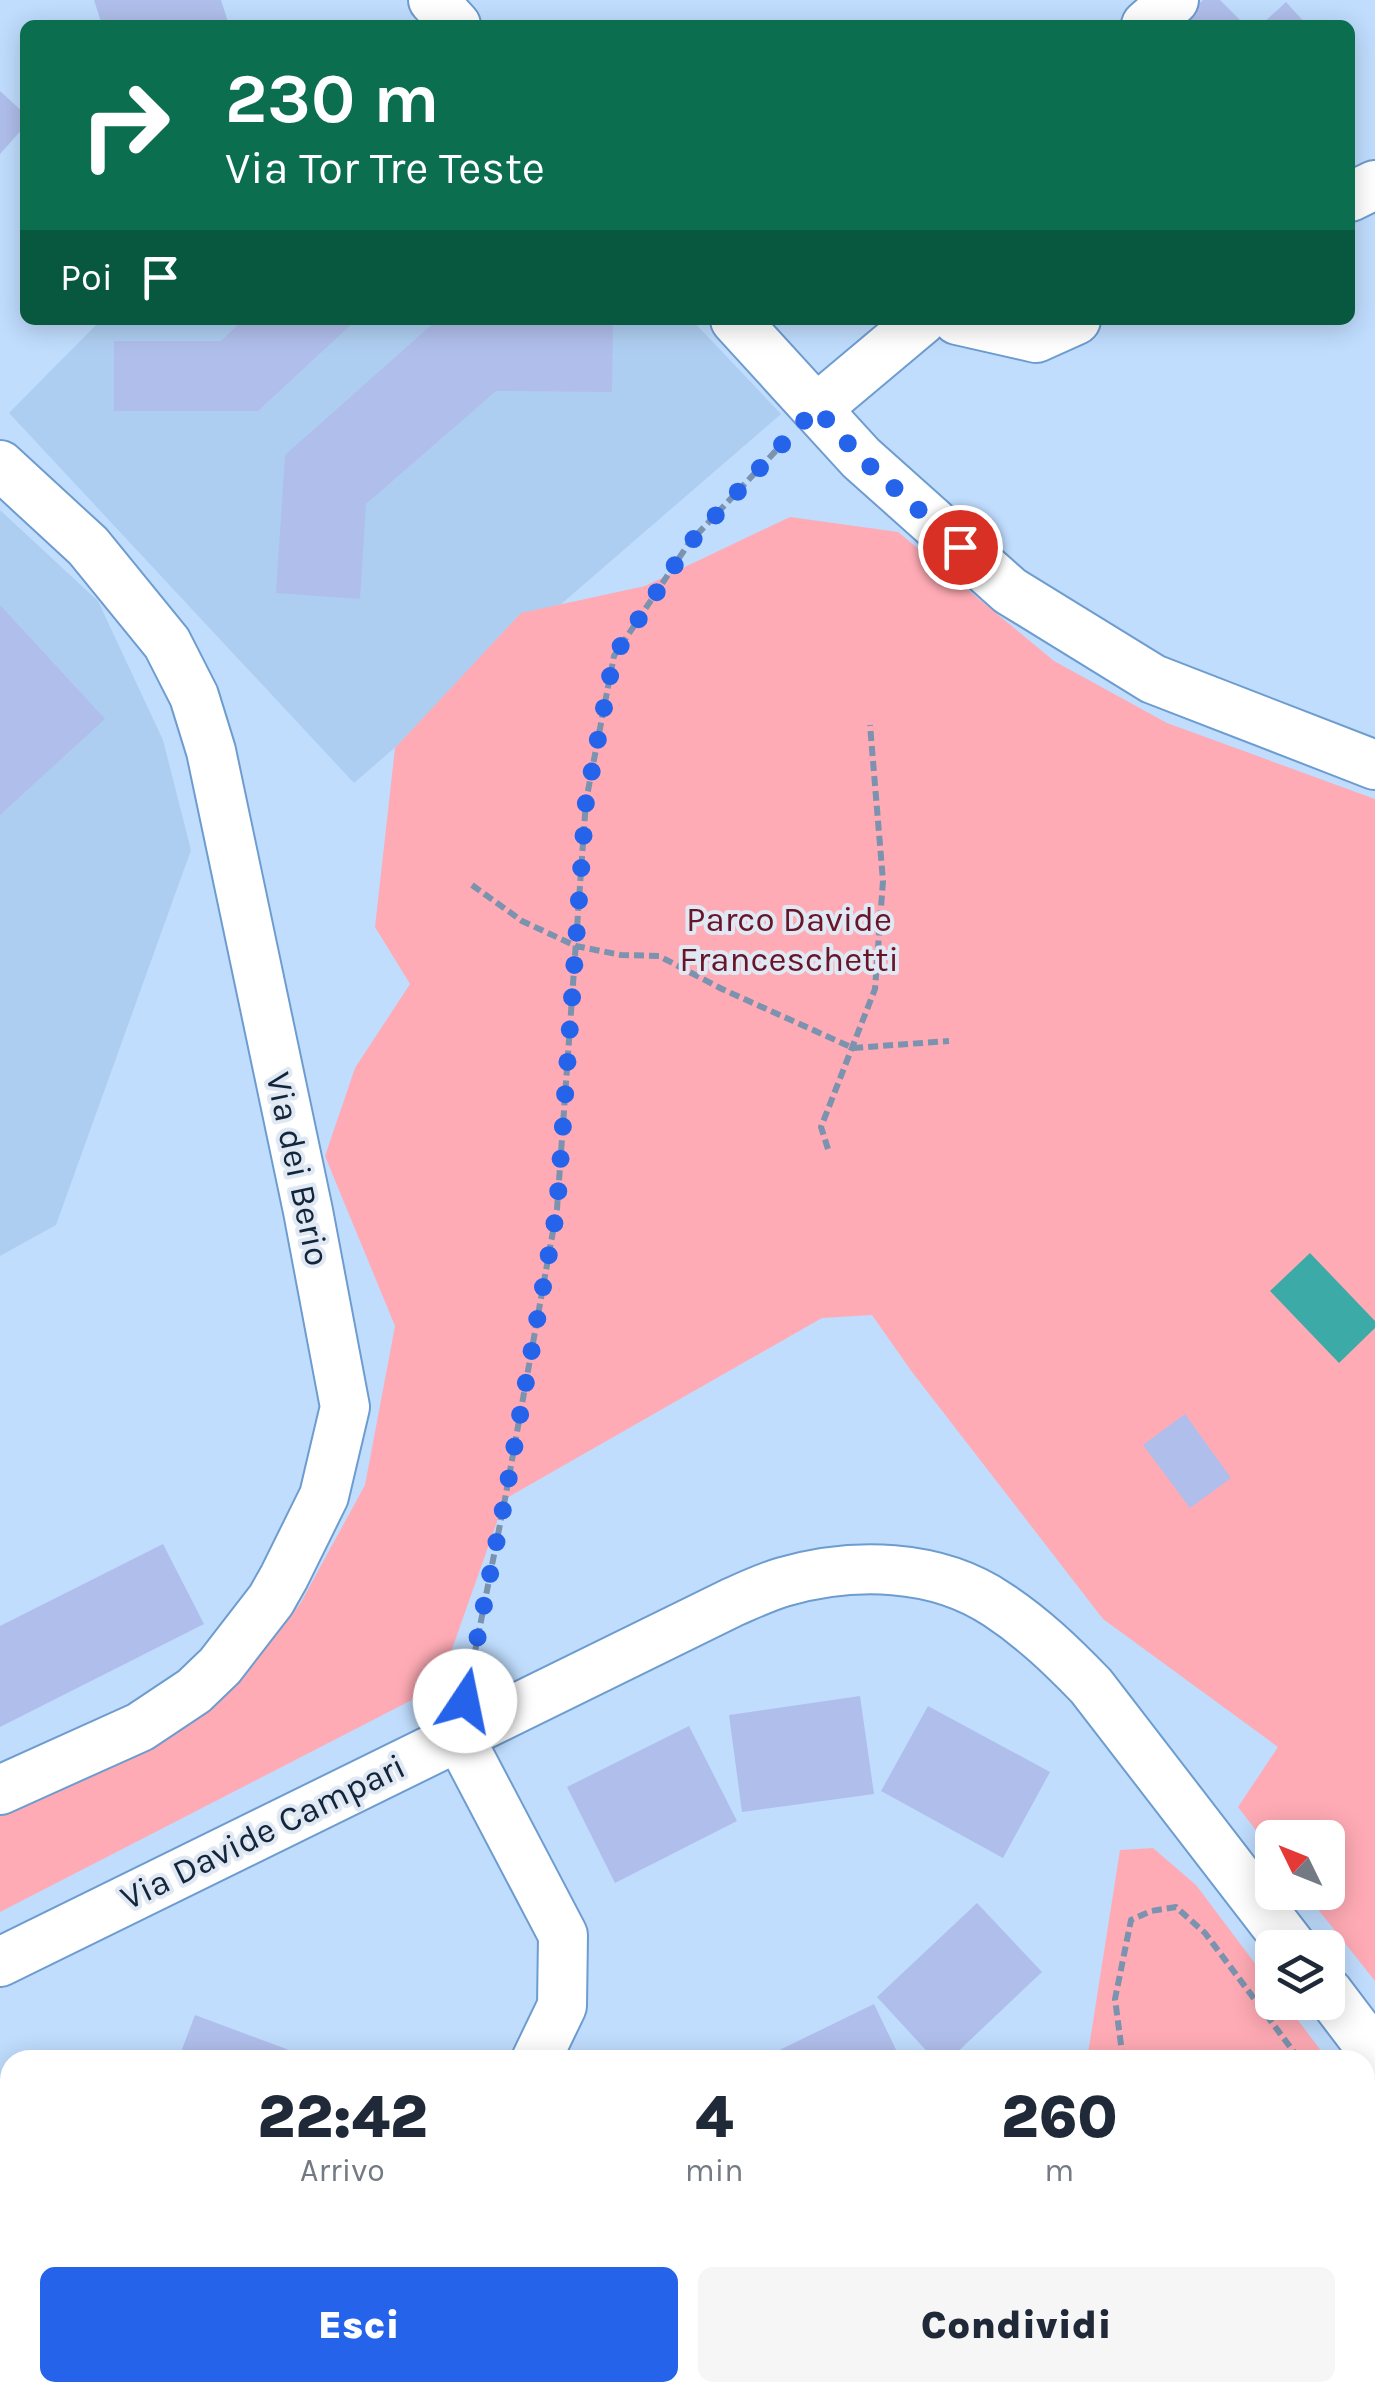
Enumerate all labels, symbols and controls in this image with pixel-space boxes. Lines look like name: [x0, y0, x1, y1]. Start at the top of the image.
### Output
text: 230 m: [225, 58, 439, 140]
icon: right: [60, 60, 190, 190]
text: Via Tor Tre Teste: [225, 142, 545, 194]
icon: arrive: [133, 250, 188, 305]
text: Poi: [60, 255, 113, 300]
pin: [918, 505, 1003, 590]
icon: arrive: [933, 520, 988, 575]
park label: Parco Davide Franceschetti: [679, 899, 899, 980]
street label: Via dei Berio: [257, 1068, 339, 1270]
position arrow: [413, 1649, 517, 1753]
street label: Via Davide Campari: [114, 1745, 412, 1919]
north arrow: [1255, 1820, 1345, 1910]
map controls: [1255, 1820, 1345, 2020]
button: layers: [1255, 1930, 1345, 2020]
text: 22:42: [257, 2082, 428, 2152]
text: 4: [695, 2082, 733, 2152]
text: 260: [1001, 2082, 1118, 2152]
text: Arrivo: [300, 2152, 385, 2189]
text: min: [685, 2152, 744, 2189]
text: m: [1044, 2152, 1074, 2189]
button: Esci: [40, 2267, 678, 2382]
button: Condividi: [698, 2267, 1335, 2382]

